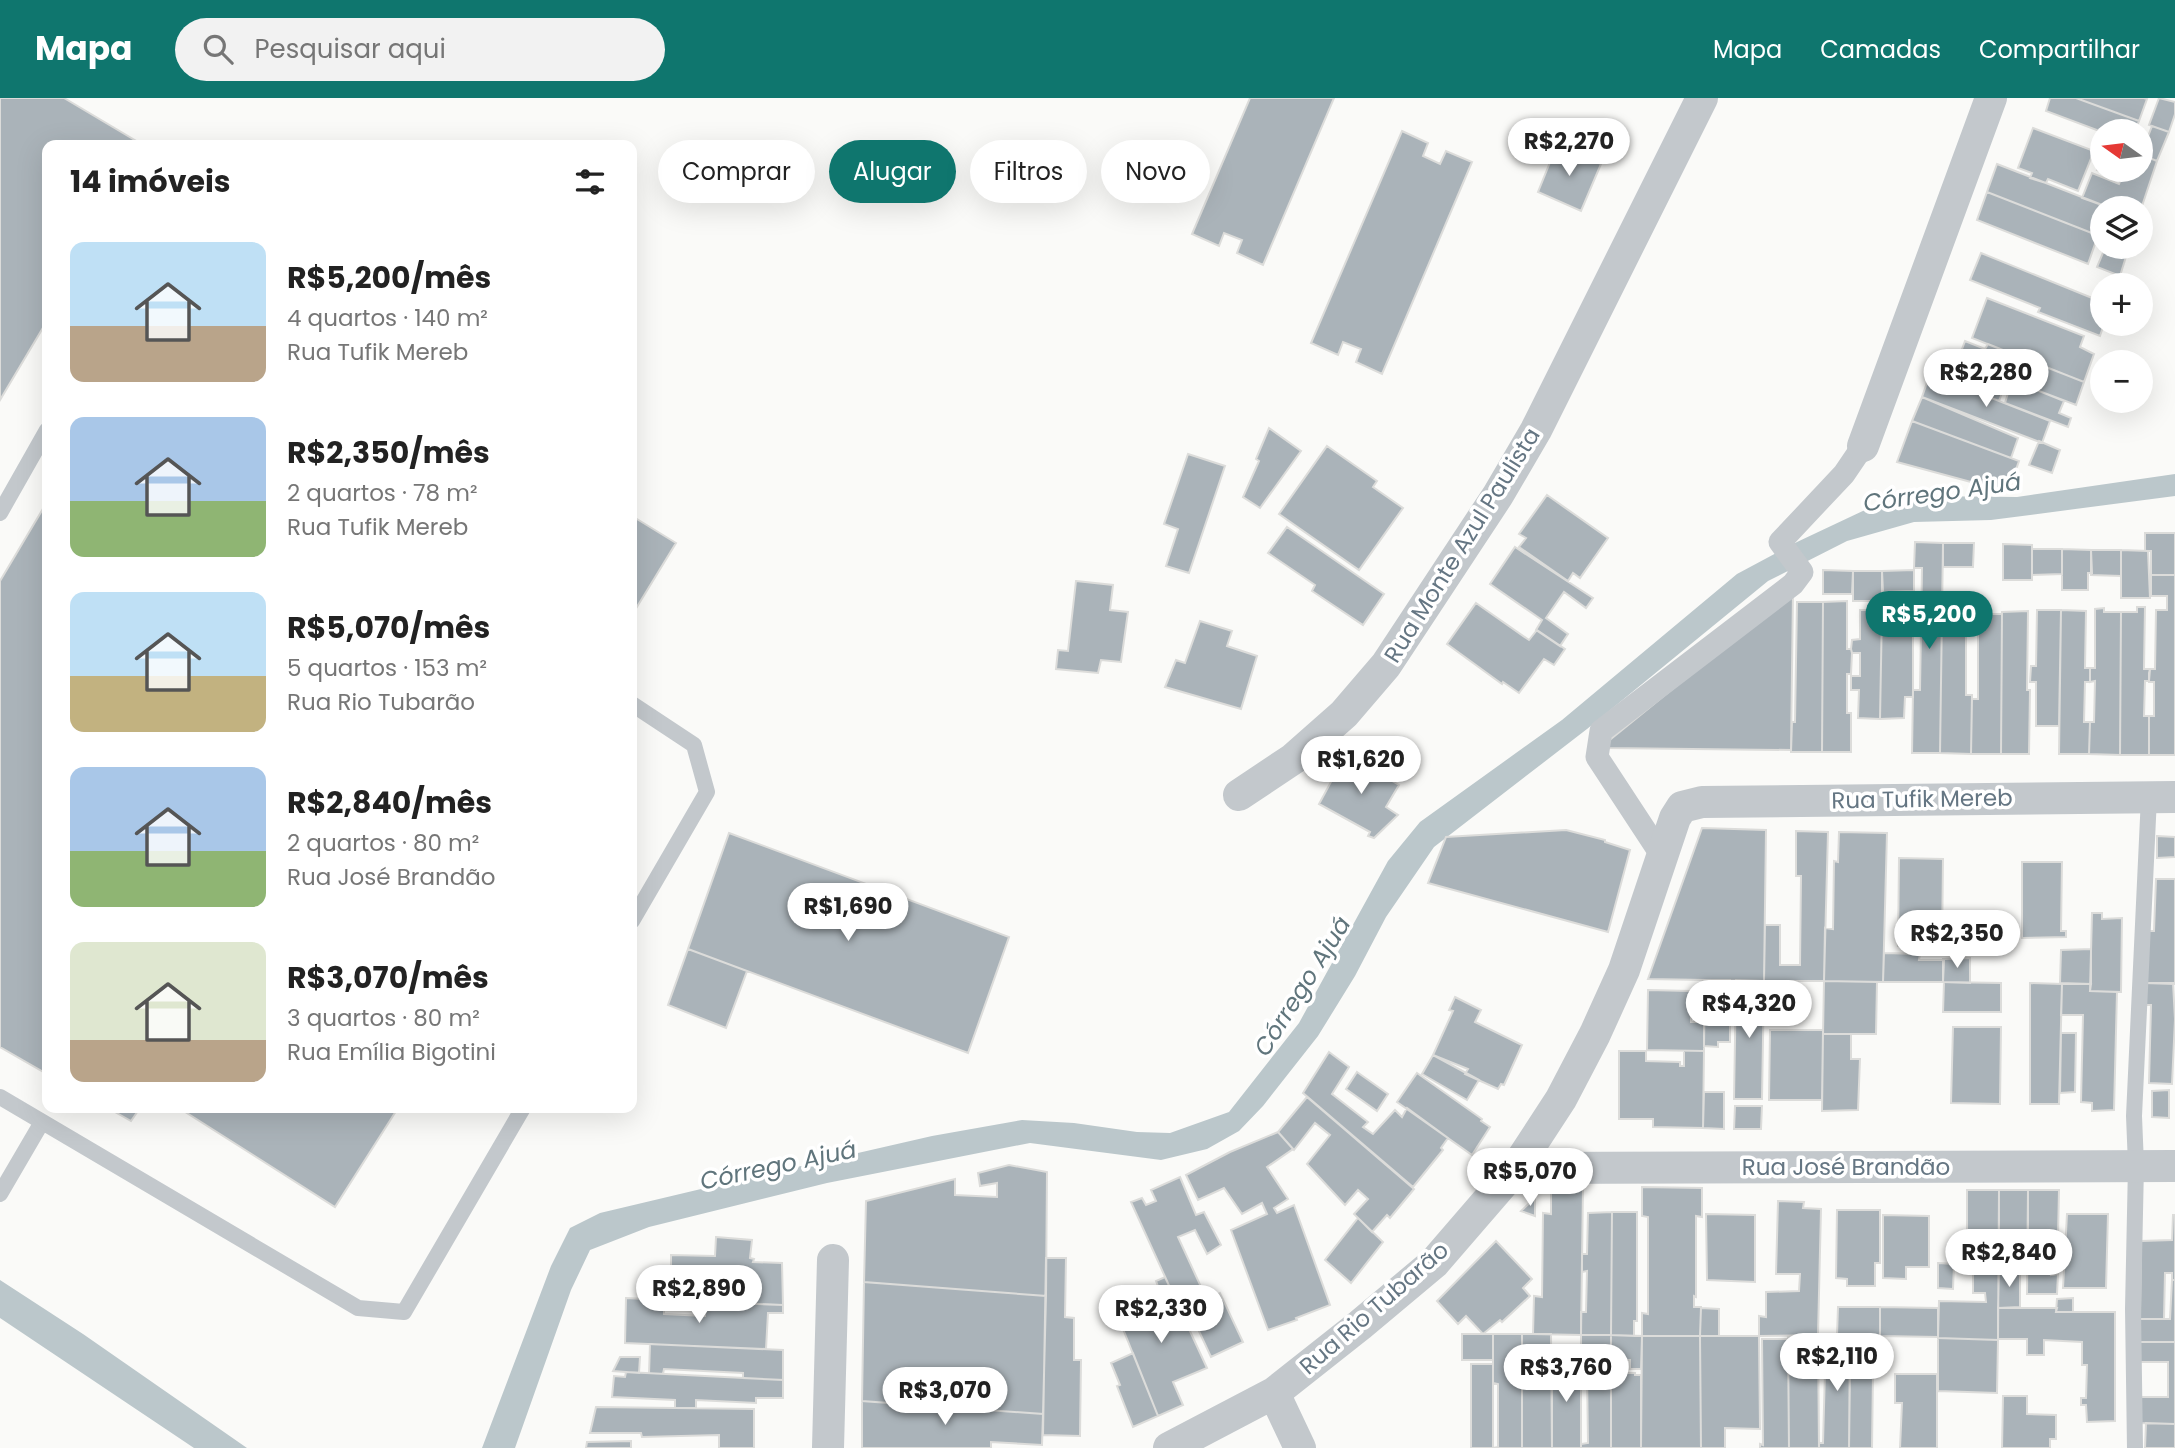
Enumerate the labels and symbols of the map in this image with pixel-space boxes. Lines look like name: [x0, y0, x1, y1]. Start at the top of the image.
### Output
pin: R$2,270: [1504, 118, 1634, 178]
north arrow: [2090, 119, 2152, 182]
pin: R$2,280: [1921, 350, 2051, 409]
street label: Rua Monte Azul Paulista: [1376, 421, 1548, 669]
water label: Córrego Ajuá: [1861, 465, 2023, 519]
pin: R$5,200: [1864, 592, 1994, 651]
pin: R$1,620: [1296, 736, 1426, 796]
street label: Rua Tufik Mereb: [1831, 781, 2013, 817]
pin: R$1,690: [783, 884, 913, 943]
water label: Córrego Ajuá: [1246, 910, 1358, 1062]
pin: R$2,350: [1892, 910, 2022, 970]
pin: R$4,320: [1684, 981, 1814, 1040]
water label: Córrego Ajuá: [697, 1132, 859, 1198]
pin: R$5,070: [1465, 1148, 1595, 1208]
street label: Rua José Brandão: [1742, 1151, 1950, 1183]
pin: R$2,840: [1944, 1230, 2074, 1289]
street label: Rua Rio Tubarão: [1293, 1234, 1455, 1382]
pin: R$2,890: [634, 1266, 764, 1325]
pin: R$2,330: [1096, 1286, 1226, 1345]
pin: R$2,110: [1772, 1334, 1902, 1393]
pin: R$3,760: [1501, 1344, 1631, 1404]
pin: R$3,070: [880, 1368, 1010, 1427]

